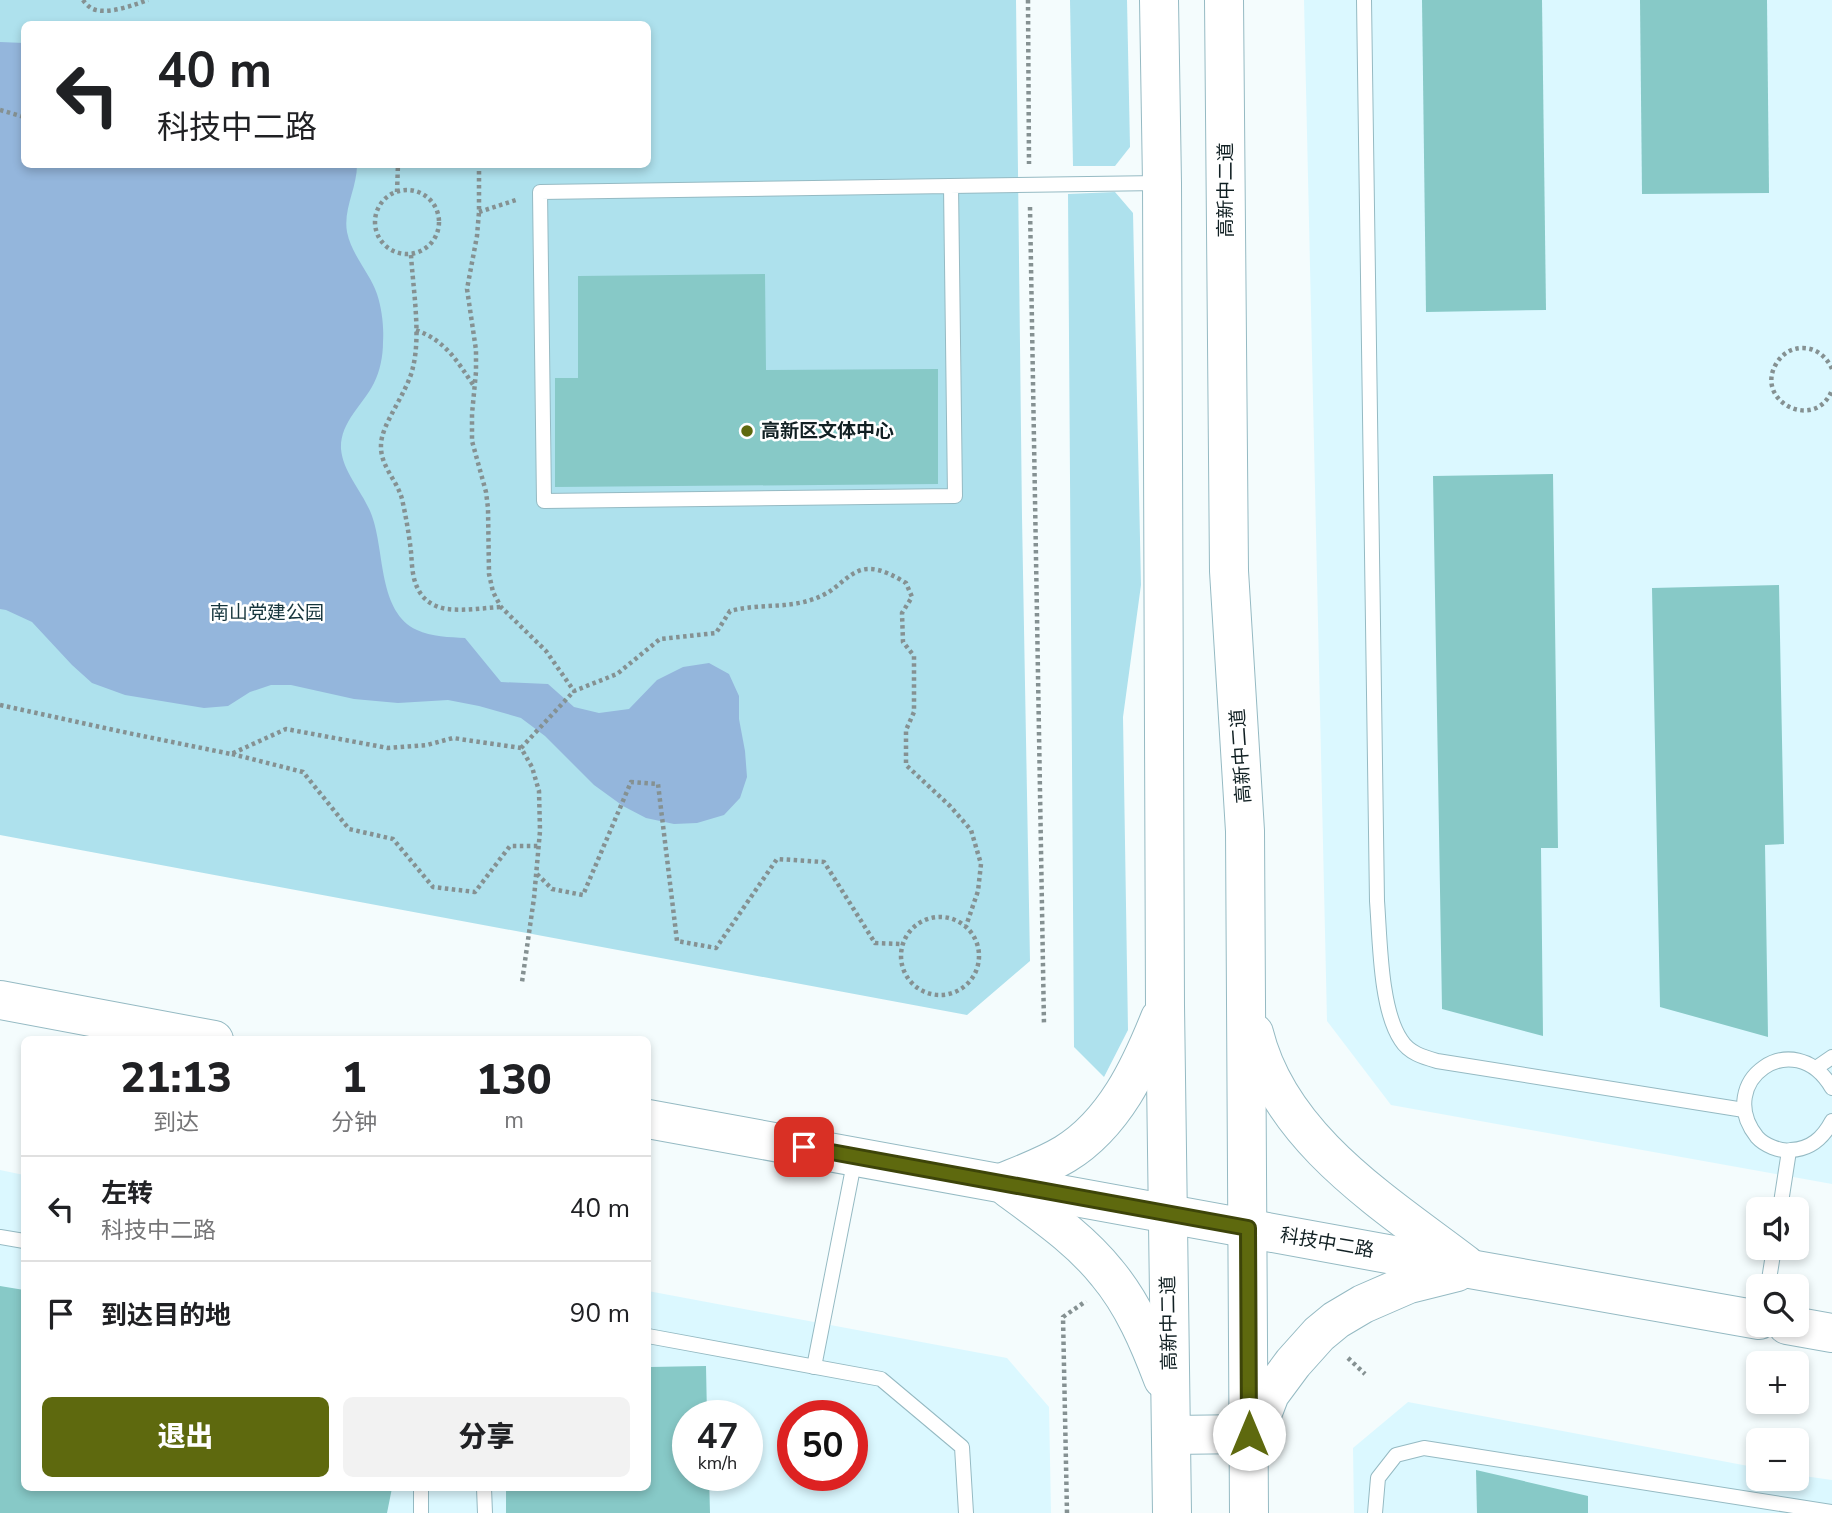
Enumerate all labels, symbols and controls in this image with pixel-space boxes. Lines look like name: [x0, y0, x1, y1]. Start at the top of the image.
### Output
text: 40 m: [157, 37, 272, 104]
icon: left: [42, 49, 133, 140]
text: 科技中二路: [157, 106, 317, 149]
street label: 高新中二道: [1213, 142, 1239, 238]
place label: 高新区文体中心: [761, 418, 894, 444]
marker: 高新区文体中心: [739, 423, 755, 439]
park label: 南山党建公园: [210, 600, 324, 626]
street label: 高新中二道: [1225, 708, 1257, 804]
text: 21:13: [120, 1050, 232, 1107]
text: 1: [341, 1050, 367, 1107]
text: 130: [476, 1052, 552, 1109]
text: m: [504, 1105, 524, 1136]
text: 到达: [153, 1107, 199, 1138]
text: 分钟: [331, 1107, 377, 1138]
pin: [774, 1117, 834, 1177]
icon: arrive: [785, 1128, 823, 1166]
text: 左转: [101, 1176, 153, 1211]
icon: left: [42, 1190, 80, 1228]
text: 40 m: [570, 1191, 630, 1226]
map controls: [1746, 1197, 1809, 1491]
button: sound: [1746, 1197, 1809, 1260]
text: 科技中二路: [101, 1215, 216, 1246]
street label: 科技中二路: [1278, 1222, 1376, 1264]
button: search: [1746, 1274, 1809, 1337]
street label: 高新中二道: [1155, 1275, 1183, 1371]
icon: arrive: [42, 1295, 80, 1333]
text: 90 m: [570, 1296, 630, 1331]
text: 到达目的地: [101, 1298, 231, 1333]
button: +: [1746, 1351, 1809, 1414]
button: 退出: [42, 1397, 329, 1477]
button: 分享: [343, 1397, 630, 1477]
position arrow: [1212, 1397, 1286, 1471]
speed limit sign: 50: [777, 1400, 868, 1491]
text: 47: [696, 1413, 739, 1460]
button: −: [1746, 1428, 1809, 1491]
text: km/h: [698, 1451, 737, 1475]

